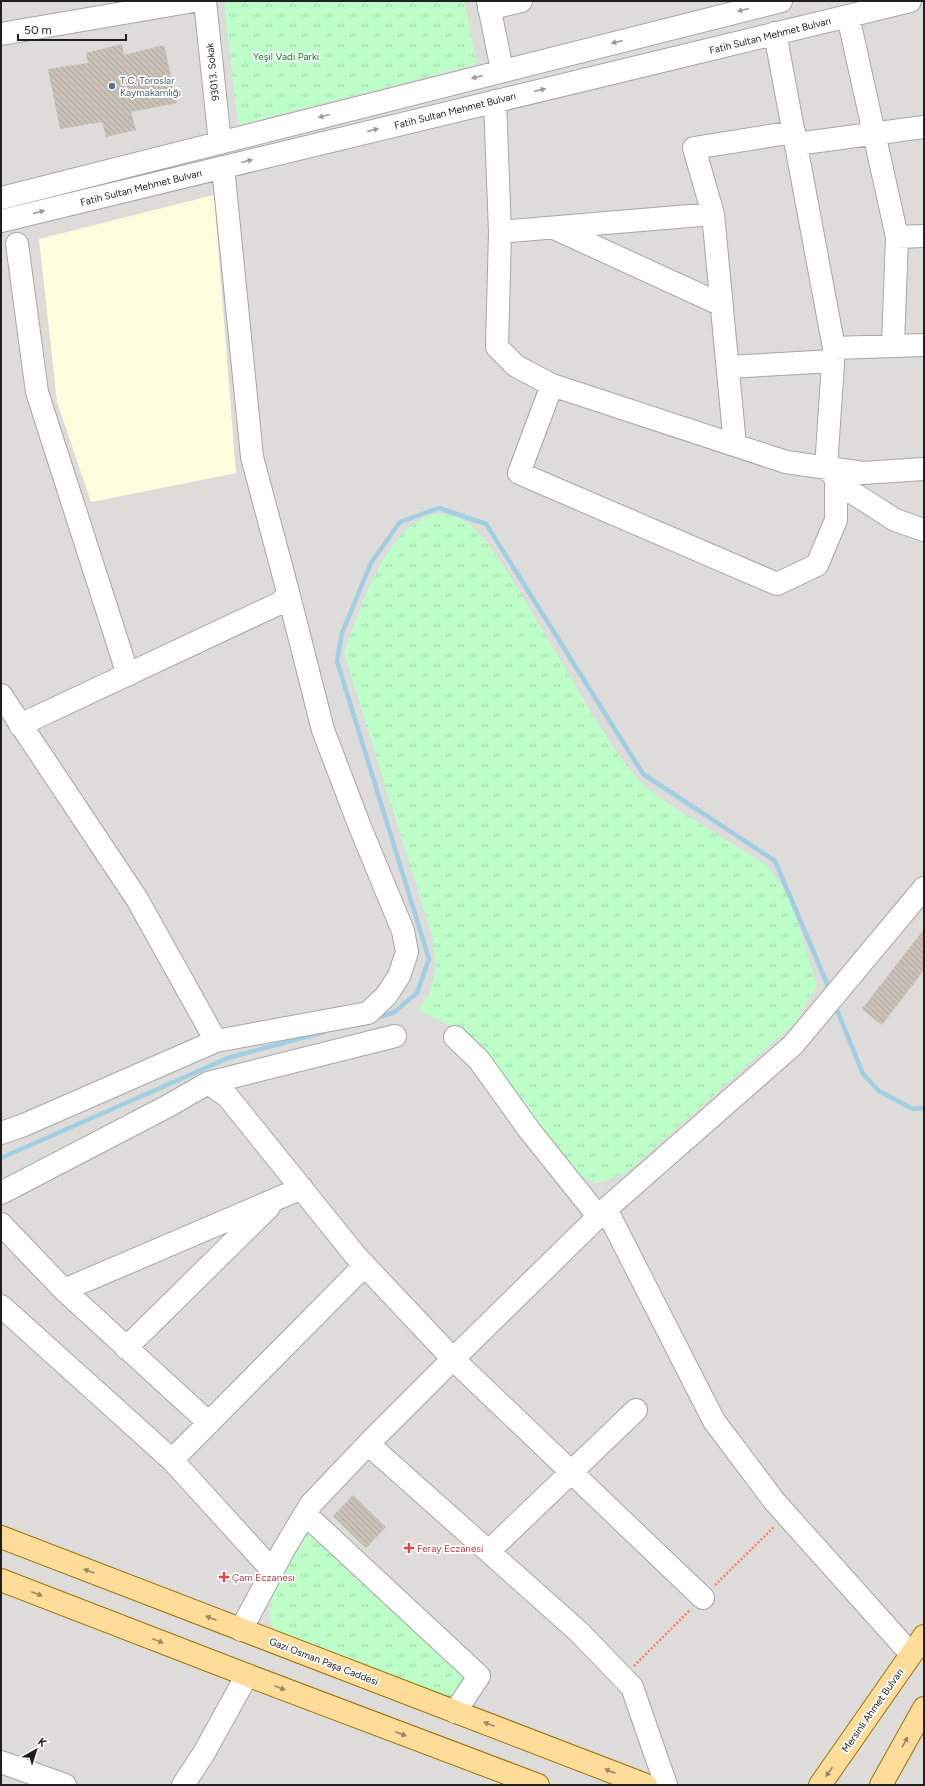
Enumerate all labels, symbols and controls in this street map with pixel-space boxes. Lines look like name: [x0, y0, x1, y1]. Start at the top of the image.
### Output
one-way arrow: [737, 8, 749, 14]
street label: Fatih Sultan Mehmet Bulvarı: [708, 14, 832, 57]
scale bar: [18, 16, 126, 42]
text: 50 m: [24, 23, 52, 37]
one-way arrow: [610, 39, 623, 45]
street label: 93013. Sokak: [203, 42, 222, 102]
park label: Yeşil Vadi Parkı: [253, 50, 319, 63]
place label: T.C. Toroslar Kaymakamlığı: [120, 74, 181, 99]
one-way arrow: [471, 74, 483, 80]
marker: T.C. Toroslar Kaymakamlığı: [107, 81, 117, 91]
one-way arrow: [534, 86, 546, 92]
street label: Fatih Sultan Mehmet Bulvarı: [393, 89, 517, 132]
one-way arrow: [318, 113, 330, 119]
one-way arrow: [367, 127, 379, 133]
one-way arrow: [241, 158, 253, 164]
street label: Fatih Sultan Mehmet Bulvarı: [79, 166, 203, 209]
one-way arrow: [33, 209, 45, 215]
place label: Feray Eczanesi: [417, 1542, 483, 1555]
marker: Feray Eczanesi: [404, 1543, 414, 1553]
one-way arrow: [84, 1568, 95, 1574]
place label: Çam Eczanesi: [232, 1571, 295, 1584]
marker: Çam Eczanesi: [219, 1572, 229, 1582]
one-way arrow: [32, 1591, 44, 1597]
one-way arrow: [204, 1614, 216, 1620]
street label: Gazi Osman Paşa Caddesi: [267, 1635, 380, 1688]
one-way arrow: [153, 1638, 164, 1644]
street label: Mersinli Ahmet Bulvarı: [839, 1666, 906, 1755]
one-way arrow: [274, 1685, 286, 1691]
one-way arrow: [482, 1721, 494, 1727]
north arrow: [16, 1730, 56, 1770]
one-way arrow: [396, 1731, 408, 1737]
text: K: [35, 1735, 49, 1750]
one-way arrow: [902, 1736, 908, 1748]
one-way arrow: [826, 1766, 833, 1777]
one-way arrow: [604, 1768, 616, 1774]

